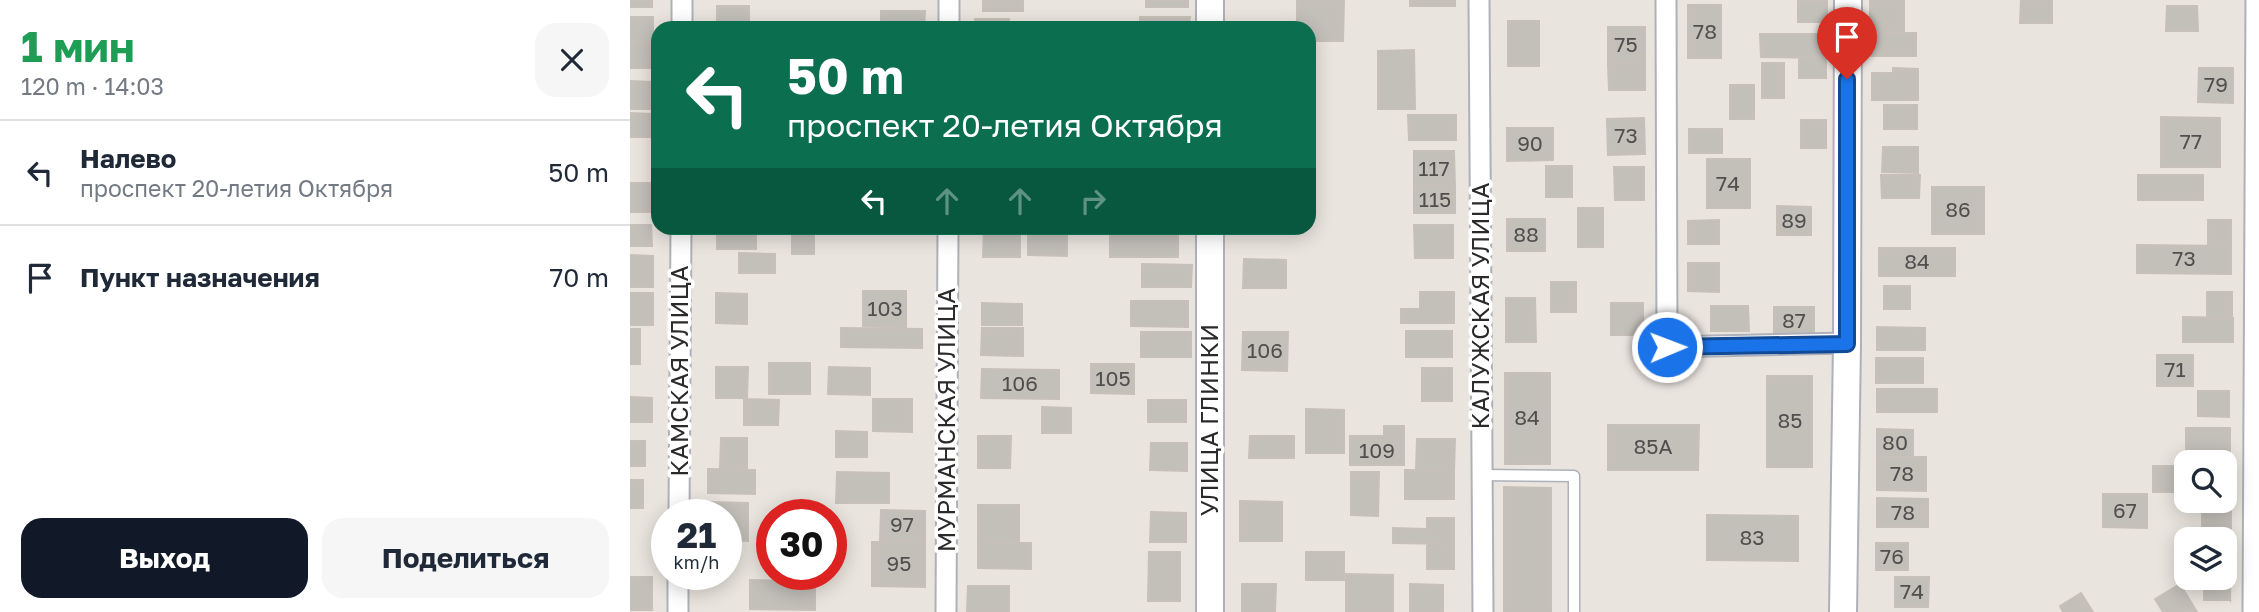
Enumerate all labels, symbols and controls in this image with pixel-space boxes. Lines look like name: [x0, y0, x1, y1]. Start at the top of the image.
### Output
pin: [1817, 7, 1877, 79]
house number: 78: [1693, 18, 1717, 44]
icon: arrive: [1828, 18, 1866, 56]
text: 1 мин: [21, 21, 135, 71]
button: close: [535, 23, 609, 97]
house number: 75: [1614, 31, 1638, 57]
text: 50 m: [787, 46, 904, 105]
icon: left: [672, 49, 763, 140]
house number: 79: [2204, 71, 2228, 97]
text: 120 m · 14:03: [21, 72, 164, 100]
text: проспект 20-летия Октября: [787, 106, 1223, 144]
house number: 73: [1614, 122, 1638, 148]
house number: 77: [2180, 128, 2202, 154]
house number: 90: [1517, 130, 1543, 156]
text: Налево: [80, 143, 176, 174]
icon: left: [21, 154, 59, 192]
house number: 117: [1418, 155, 1450, 181]
text: 50 m: [548, 157, 609, 188]
house number: 74: [1716, 170, 1740, 196]
text: проспект 20-летия Октября: [80, 174, 393, 202]
icon: left: [855, 182, 893, 220]
icon: ahead: [928, 182, 966, 220]
icon: ahead: [1001, 182, 1039, 220]
icon: right: [1074, 182, 1112, 220]
street label: КАЛУЖСКАЯ УЛИЦА: [1465, 182, 1494, 430]
house number: 115: [1419, 186, 1451, 212]
house number: 86: [1945, 196, 1971, 222]
house number: 89: [1781, 207, 1807, 233]
house number: 88: [1513, 221, 1539, 247]
house number: 73: [2172, 245, 2196, 271]
house number: 84: [1904, 248, 1930, 274]
icon: arrive: [21, 259, 59, 297]
text: Пункт назначения: [80, 262, 320, 293]
text: 70 m: [550, 262, 609, 293]
street label: КАМСКАЯ УЛИЦА: [664, 265, 693, 477]
street label: МУРМАНСКАЯ УЛИЦА: [931, 288, 960, 552]
house number: 103: [867, 295, 903, 321]
house number: 87: [1782, 307, 1806, 333]
position arrow: [1630, 310, 1704, 384]
street label: УЛИЦА ГЛИНКИ: [1194, 324, 1223, 516]
house number: 106: [1247, 337, 1283, 363]
house number: 71: [2164, 356, 2186, 382]
house number: 105: [1095, 365, 1131, 391]
house number: 106: [1002, 370, 1038, 396]
house number: 84: [1514, 404, 1540, 430]
house number: 85: [1778, 407, 1803, 433]
house number: 80: [1882, 429, 1908, 455]
house number: 85А: [1633, 433, 1673, 459]
house number: 109: [1359, 437, 1395, 463]
map controls: [2174, 450, 2237, 590]
button: search: [2174, 450, 2237, 513]
house number: 78: [1890, 460, 1914, 486]
house number: 67: [2113, 497, 2137, 523]
speed limit sign: 30: [756, 499, 847, 590]
house number: 78: [1891, 499, 1915, 525]
house number: 97: [890, 511, 914, 537]
text: 21: [677, 514, 716, 556]
button: Выход: [21, 518, 308, 598]
button: Поделиться: [322, 518, 609, 598]
house number: 83: [1739, 524, 1765, 550]
button: layers: [2174, 527, 2237, 590]
house number: 76: [1880, 543, 1904, 569]
house number: 95: [887, 550, 911, 576]
text: km/h: [674, 551, 719, 573]
house number: 74: [1900, 578, 1924, 604]

